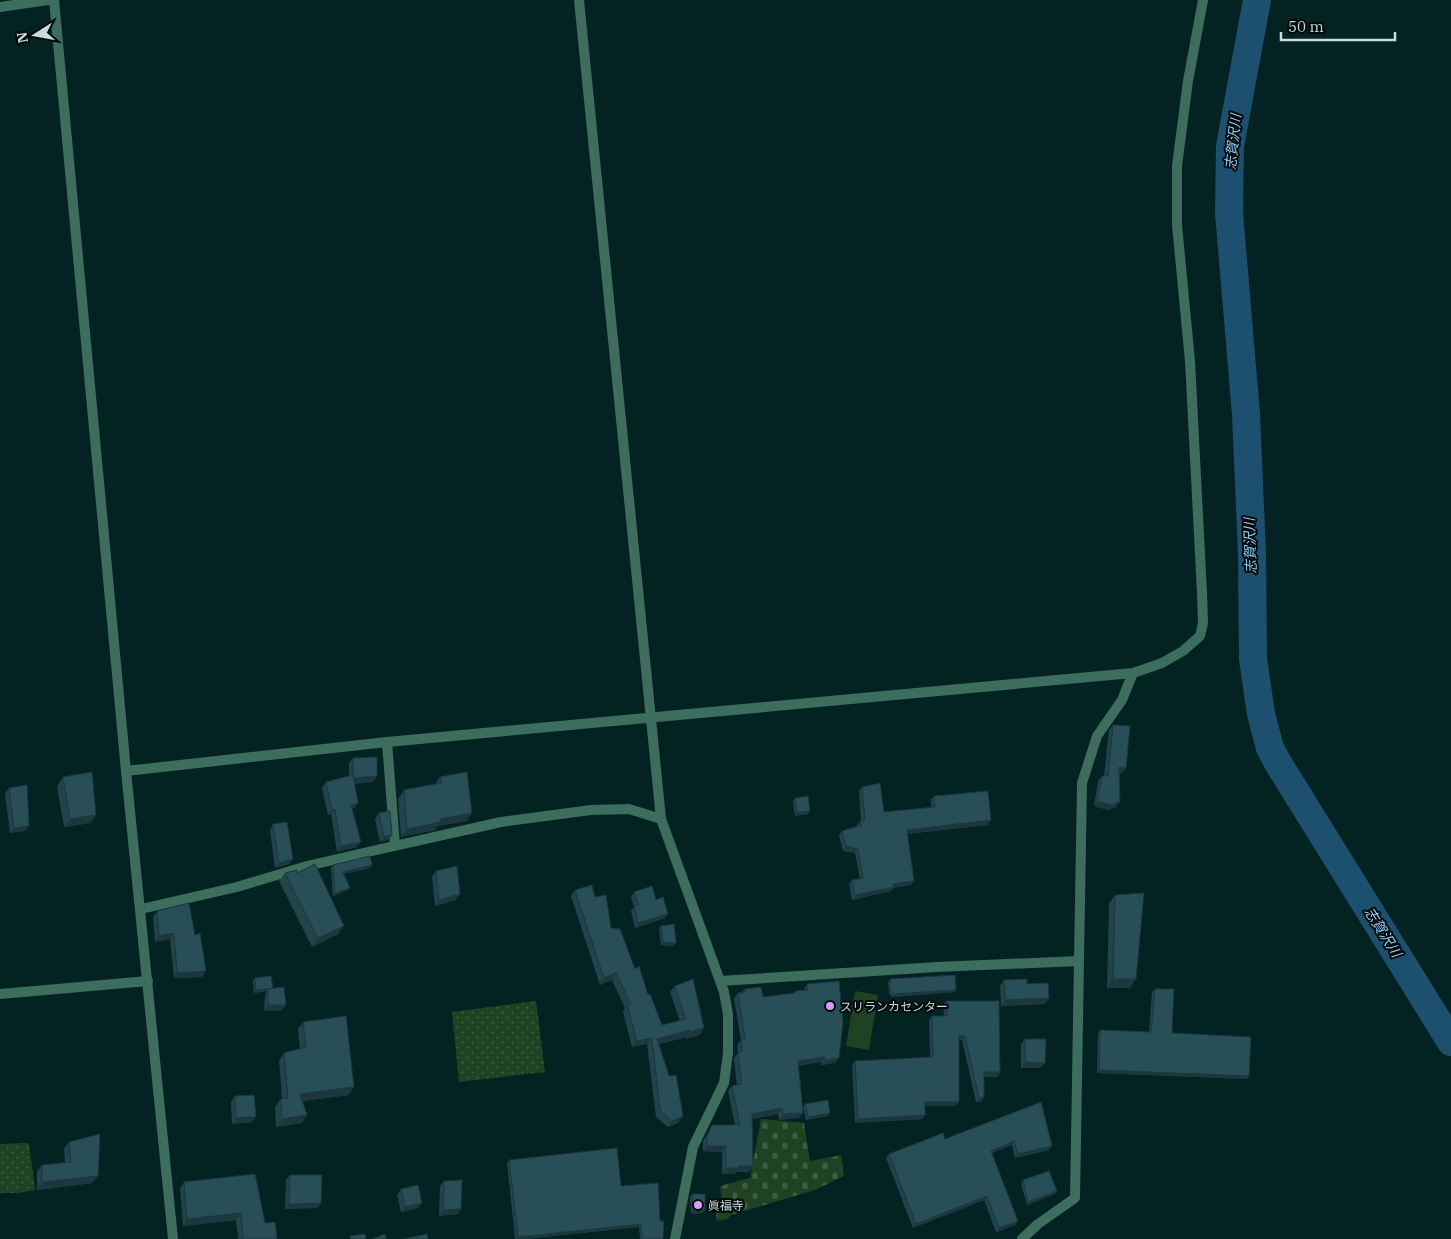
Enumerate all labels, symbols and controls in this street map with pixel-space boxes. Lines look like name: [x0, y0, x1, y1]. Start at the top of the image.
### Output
north arrow: [10, 10, 60, 60]
scale bar: [1281, 10, 1395, 42]
text: 50 m: [1288, 17, 1324, 36]
text: N: [12, 30, 32, 45]
water label: 志賀沢川: [1221, 111, 1245, 171]
water label: 志賀沢川: [1240, 516, 1260, 574]
water label: 志賀沢川: [1361, 903, 1407, 962]
place label: スリランカセンター: [840, 999, 948, 1014]
marker: スリランカセンター: [824, 1000, 836, 1012]
place label: 眞福寺: [708, 1198, 744, 1213]
marker: 眞福寺: [692, 1199, 704, 1211]

